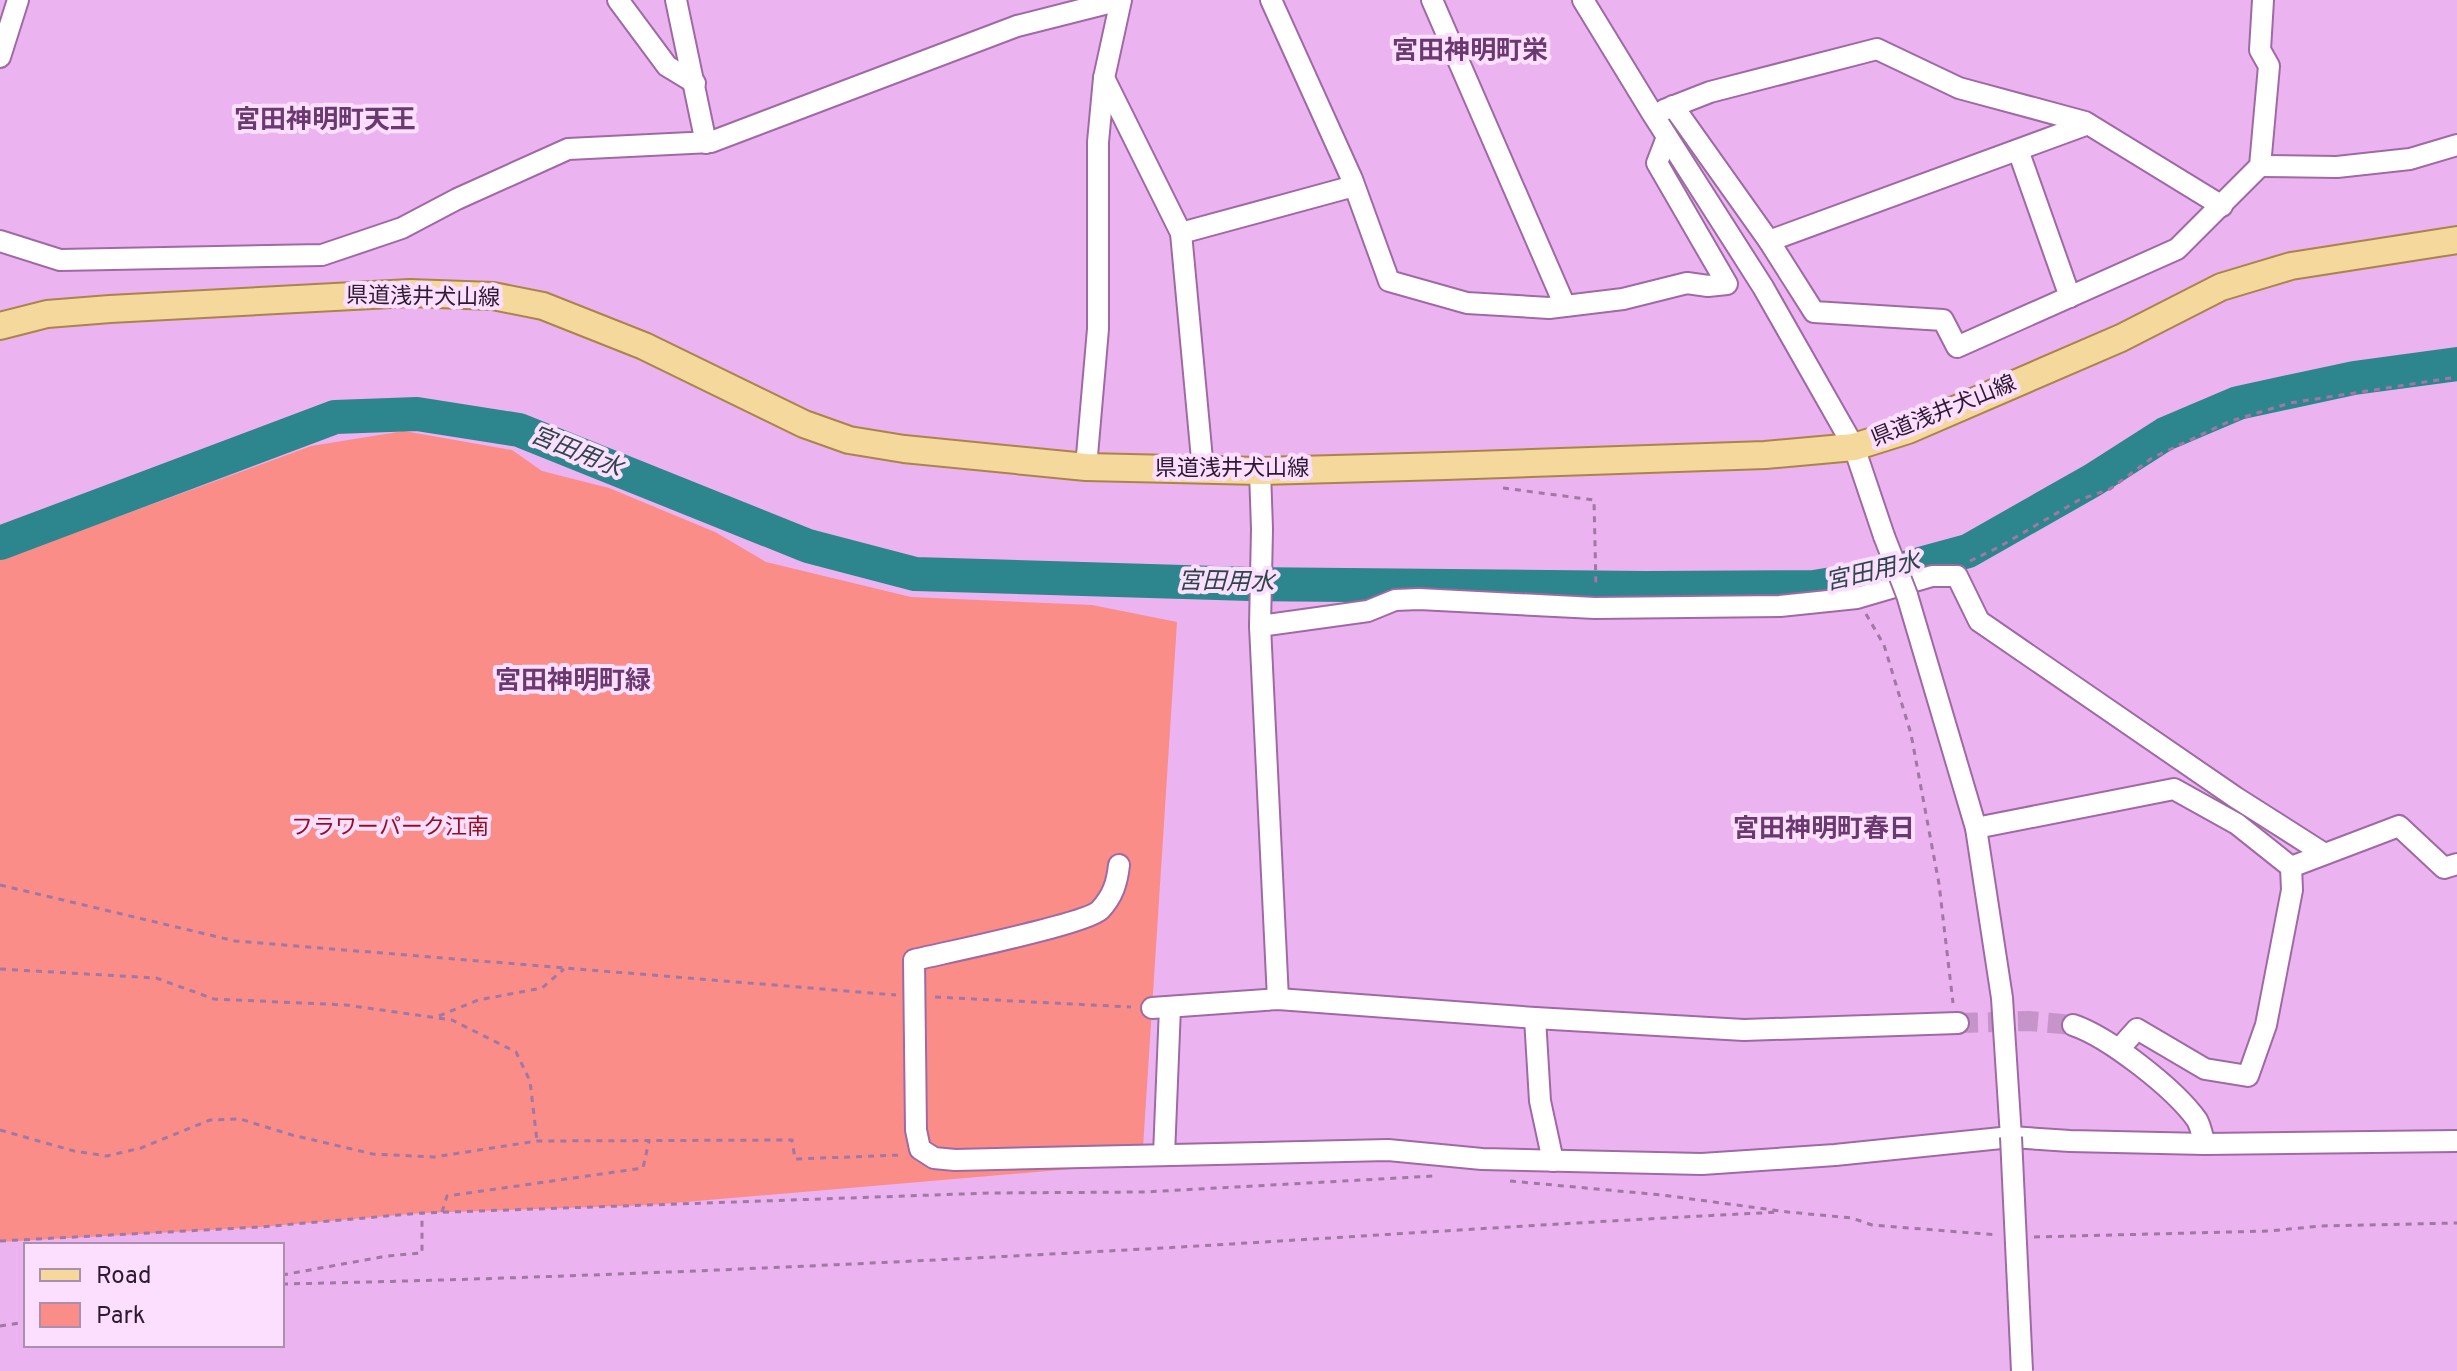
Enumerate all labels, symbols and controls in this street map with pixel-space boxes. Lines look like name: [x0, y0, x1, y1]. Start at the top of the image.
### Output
district label: 宮田神明町栄: [1392, 36, 1548, 69]
district label: 宮田神明町天王: [234, 105, 416, 138]
street label: 県道浅井犬山線: [346, 283, 500, 313]
street label: 県道浅井犬山線: [1868, 371, 2020, 453]
water label: 宮田用水: [526, 421, 629, 486]
street label: 県道浅井犬山線: [1155, 456, 1309, 483]
water label: 宮田用水: [1823, 547, 1926, 598]
water label: 宮田用水: [1178, 567, 1277, 599]
district label: 宮田神明町緑: [495, 666, 651, 699]
district label: 宮田神明町春日: [1733, 814, 1915, 847]
park label: フラワーパーク江南: [291, 815, 489, 842]
legend: [24, 1243, 284, 1347]
text: Road: [96, 1262, 152, 1292]
text: Park: [96, 1302, 146, 1332]

